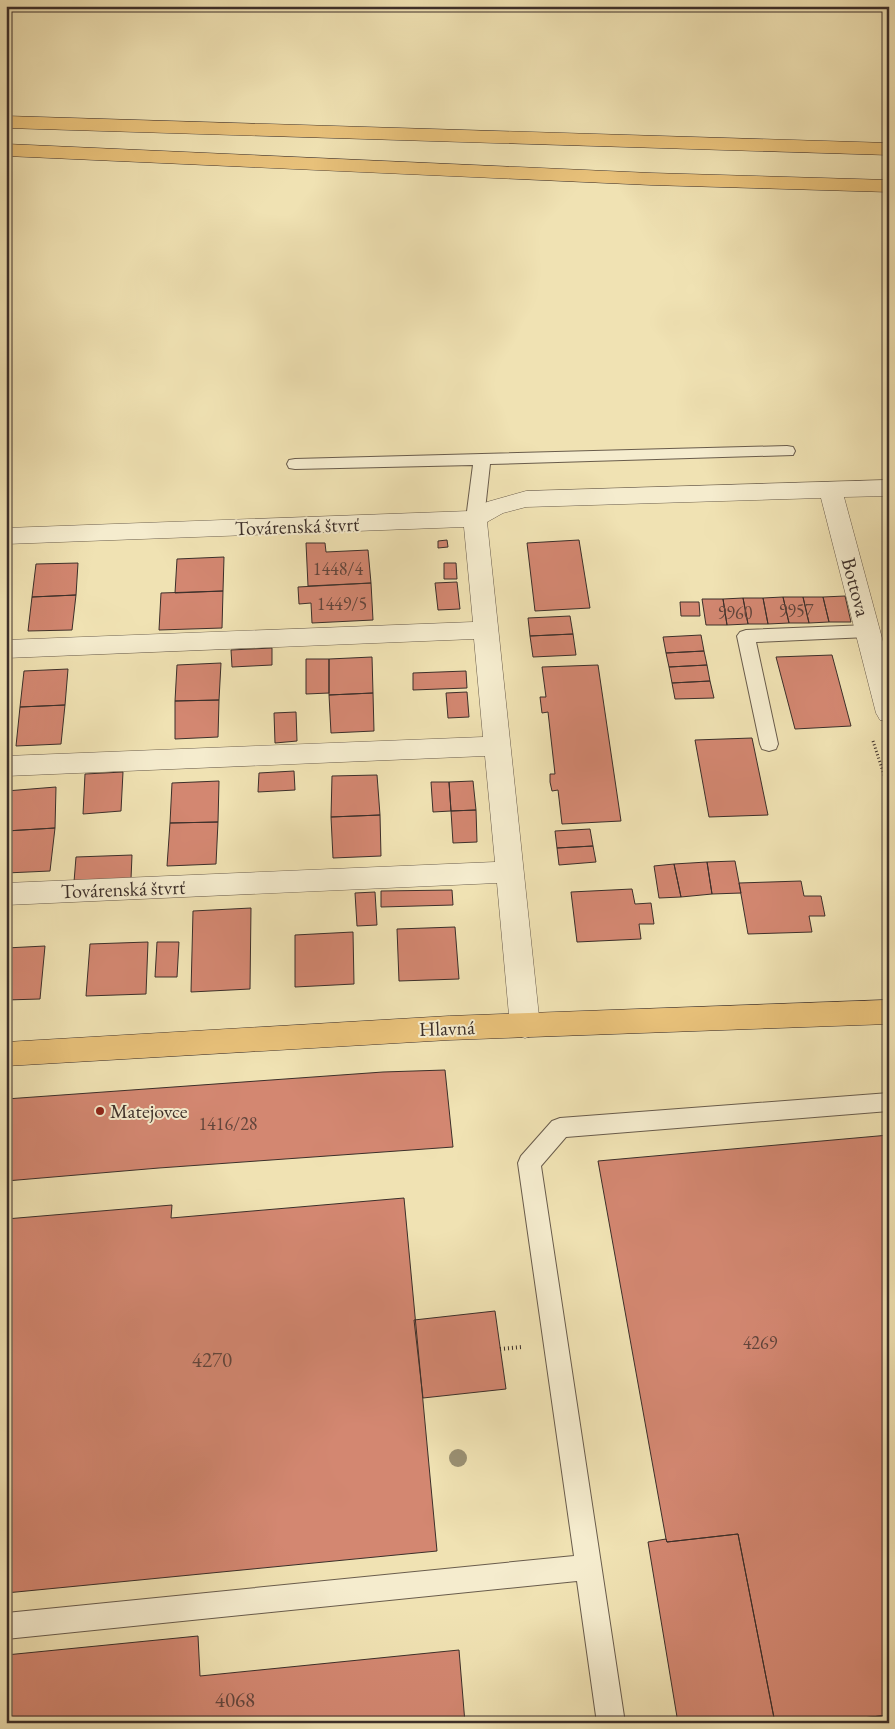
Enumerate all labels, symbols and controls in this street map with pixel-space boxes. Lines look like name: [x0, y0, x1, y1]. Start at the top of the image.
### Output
street label: Továrenská štvrť: [234, 511, 360, 541]
street label: Bottova: [836, 555, 876, 619]
house number: 1448/4: [313, 557, 364, 580]
house number: 1449/5: [317, 592, 367, 615]
house number: 9957: [779, 599, 814, 622]
house number: 9960: [718, 601, 753, 624]
street label: Továrenská štvrť: [60, 874, 186, 904]
street label: Hlavná: [419, 1014, 475, 1042]
place label: Matejovce: [110, 1098, 188, 1124]
marker: Matejovce: [94, 1105, 106, 1117]
house number: 1416/28: [198, 1112, 258, 1135]
house number: 4269: [743, 1331, 778, 1354]
house number: 4270: [192, 1346, 232, 1373]
house number: 4068: [215, 1686, 255, 1713]

